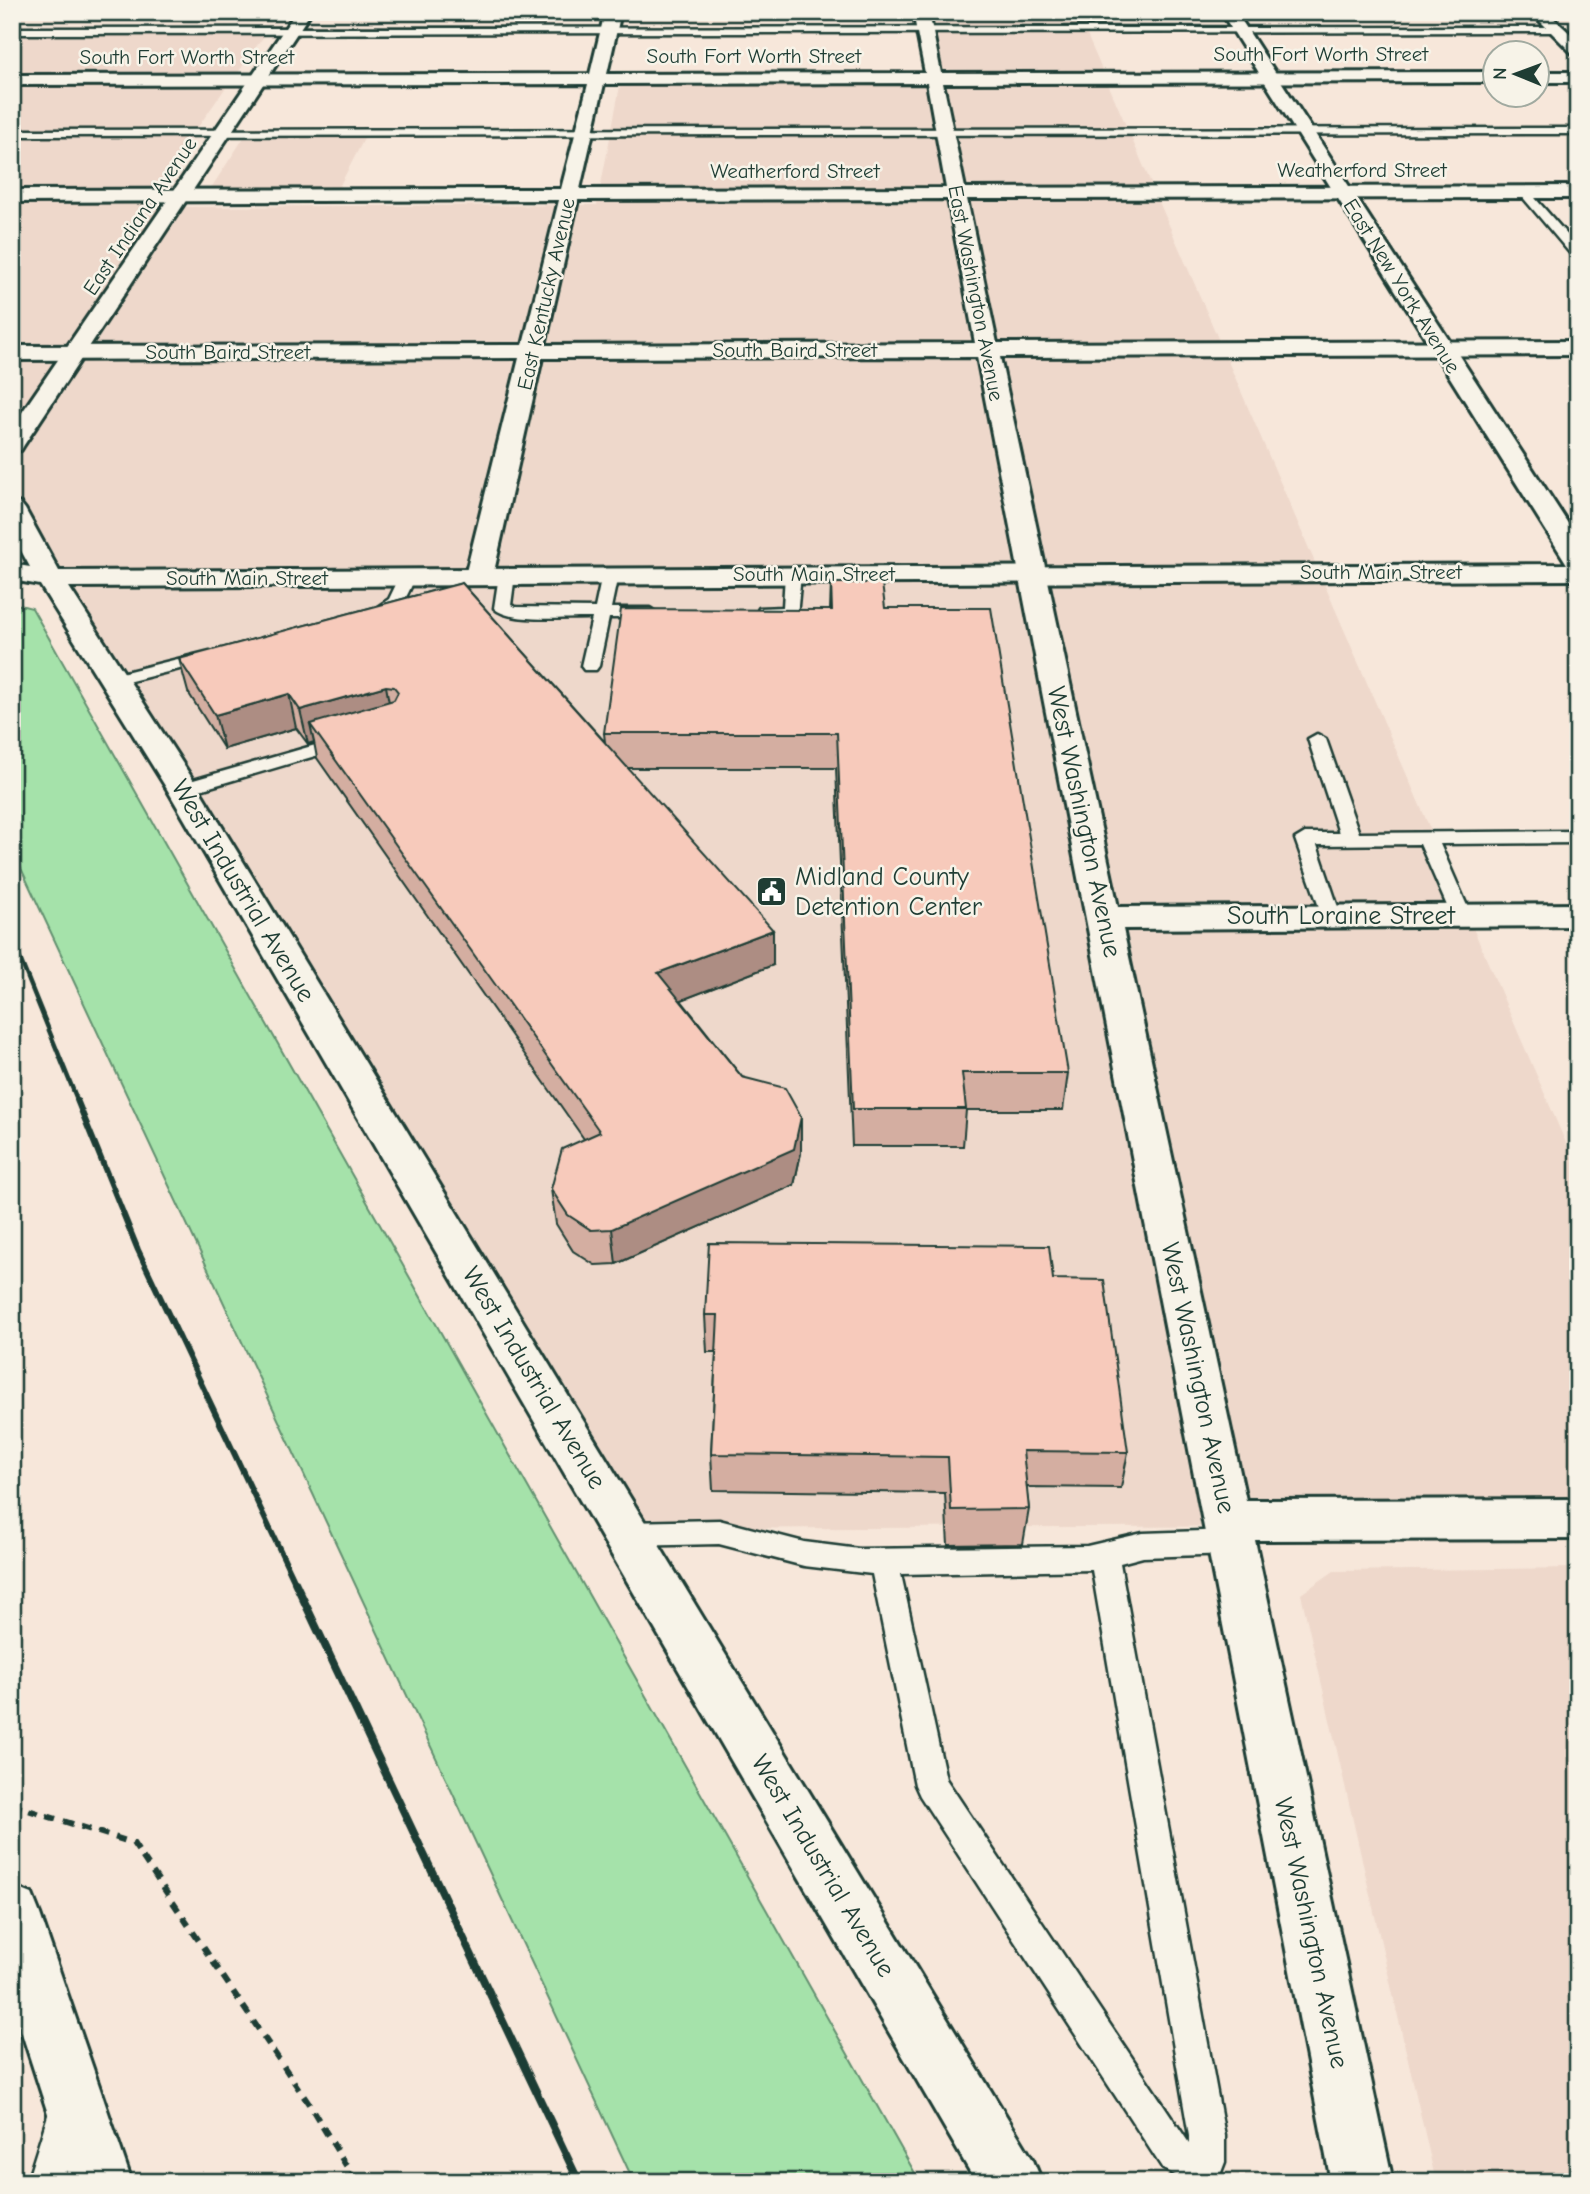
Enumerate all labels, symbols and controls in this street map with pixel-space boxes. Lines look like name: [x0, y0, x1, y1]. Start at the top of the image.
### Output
north arrow: [1482, 38, 1552, 108]
street label: South Fort Worth Street: [1214, 42, 1429, 66]
street label: South Fort Worth Street: [647, 44, 862, 68]
street label: South Fort Worth Street: [80, 45, 295, 69]
text: N: [1489, 67, 1511, 80]
street label: East Indiana Avenue: [78, 133, 202, 299]
street label: Weatherford Street: [1277, 158, 1448, 182]
street label: Weatherford Street: [710, 159, 881, 183]
street label: East Washington Avenue: [943, 183, 1009, 403]
street label: East New York Avenue: [1339, 194, 1465, 378]
street label: East Kentucky Avenue: [512, 196, 580, 392]
street label: South Baird Street: [713, 338, 878, 362]
street label: South Baird Street: [146, 340, 311, 364]
street label: South Main Street: [1300, 560, 1463, 584]
street label: South Main Street: [733, 562, 896, 586]
street label: South Main Street: [166, 566, 329, 590]
street label: West Washington Avenue: [1041, 684, 1127, 960]
street label: West Industrial Avenue: [165, 774, 321, 1008]
place label: Midland County Detention Center: [795, 862, 983, 922]
public building icon: Midland County Detention Center: [755, 875, 789, 909]
street label: South Loraine Street: [1227, 901, 1457, 931]
street label: West Washington Avenue: [1155, 1240, 1241, 1516]
street label: West Industrial Avenue: [456, 1261, 612, 1495]
street label: West Industrial Avenue: [745, 1749, 901, 1983]
street label: West Washington Avenue: [1268, 1795, 1354, 2071]

